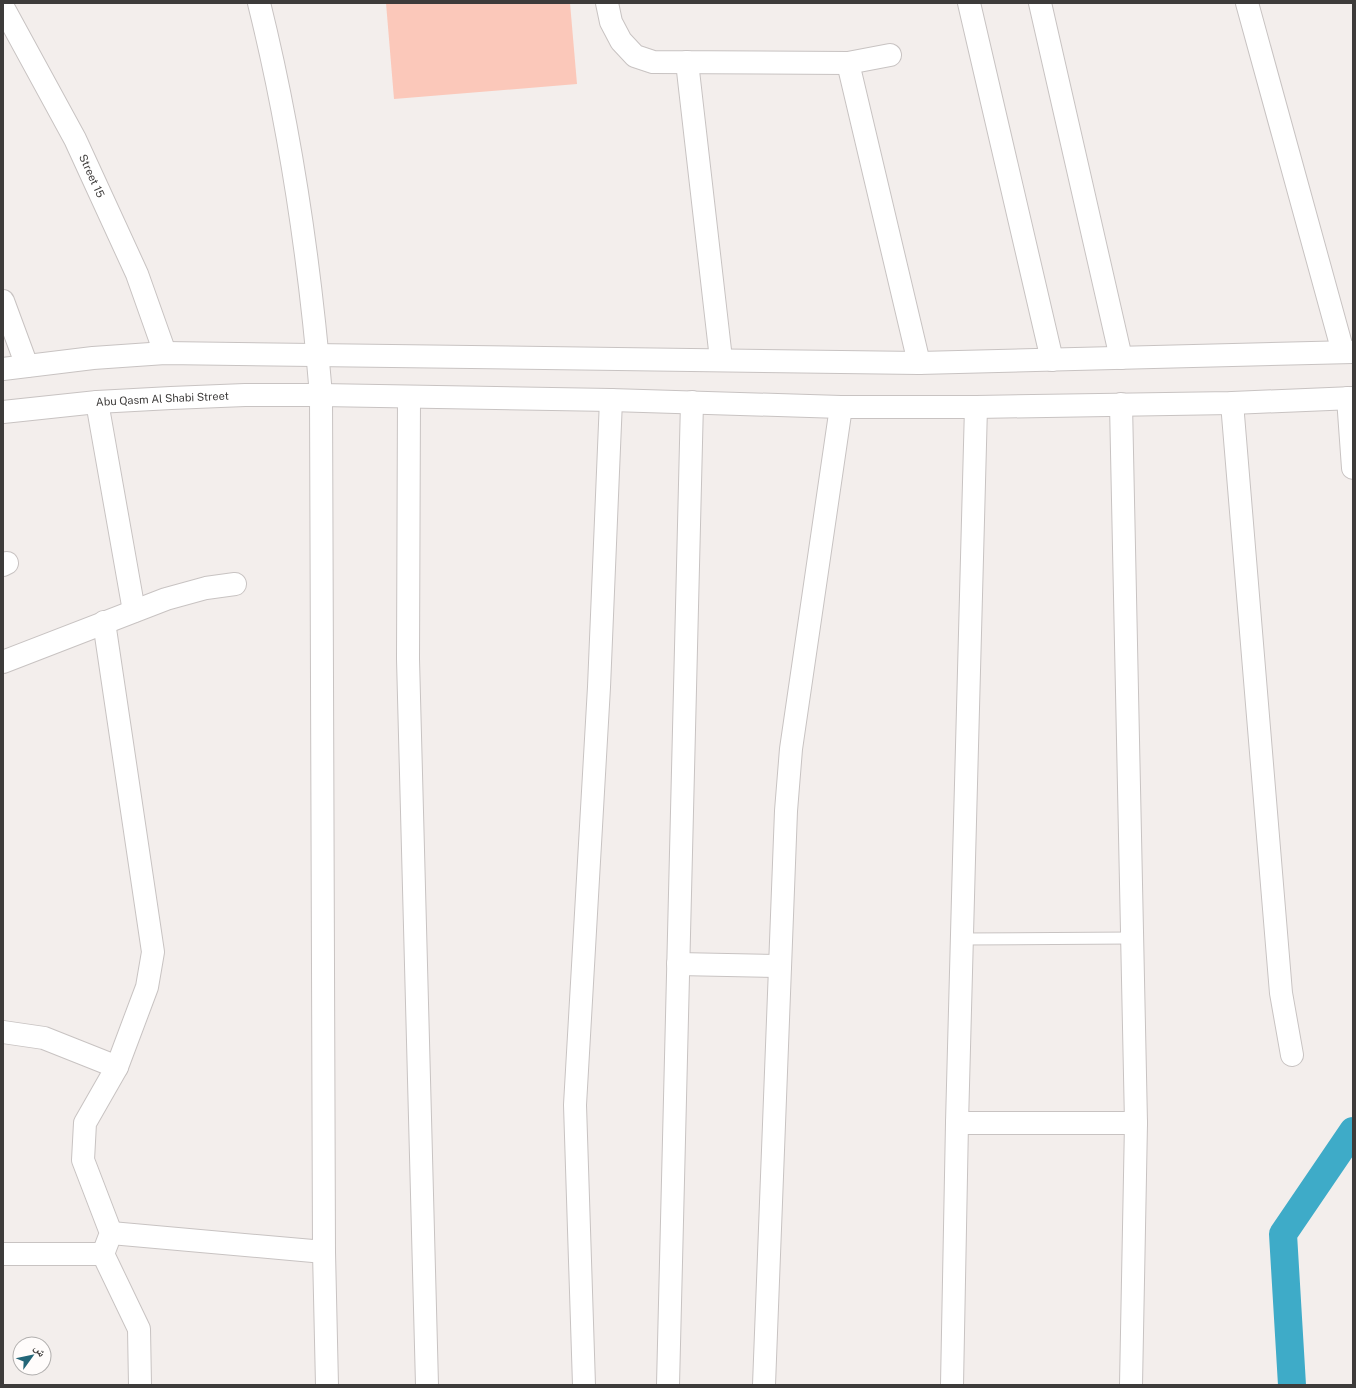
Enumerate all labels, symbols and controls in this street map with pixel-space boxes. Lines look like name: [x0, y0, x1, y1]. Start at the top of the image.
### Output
street label: Street 15: [77, 152, 107, 200]
street label: Abu Qasm Al Shabi Street: [96, 390, 229, 408]
north arrow: [12, 1336, 52, 1376]
text: ش: [30, 1342, 49, 1360]

